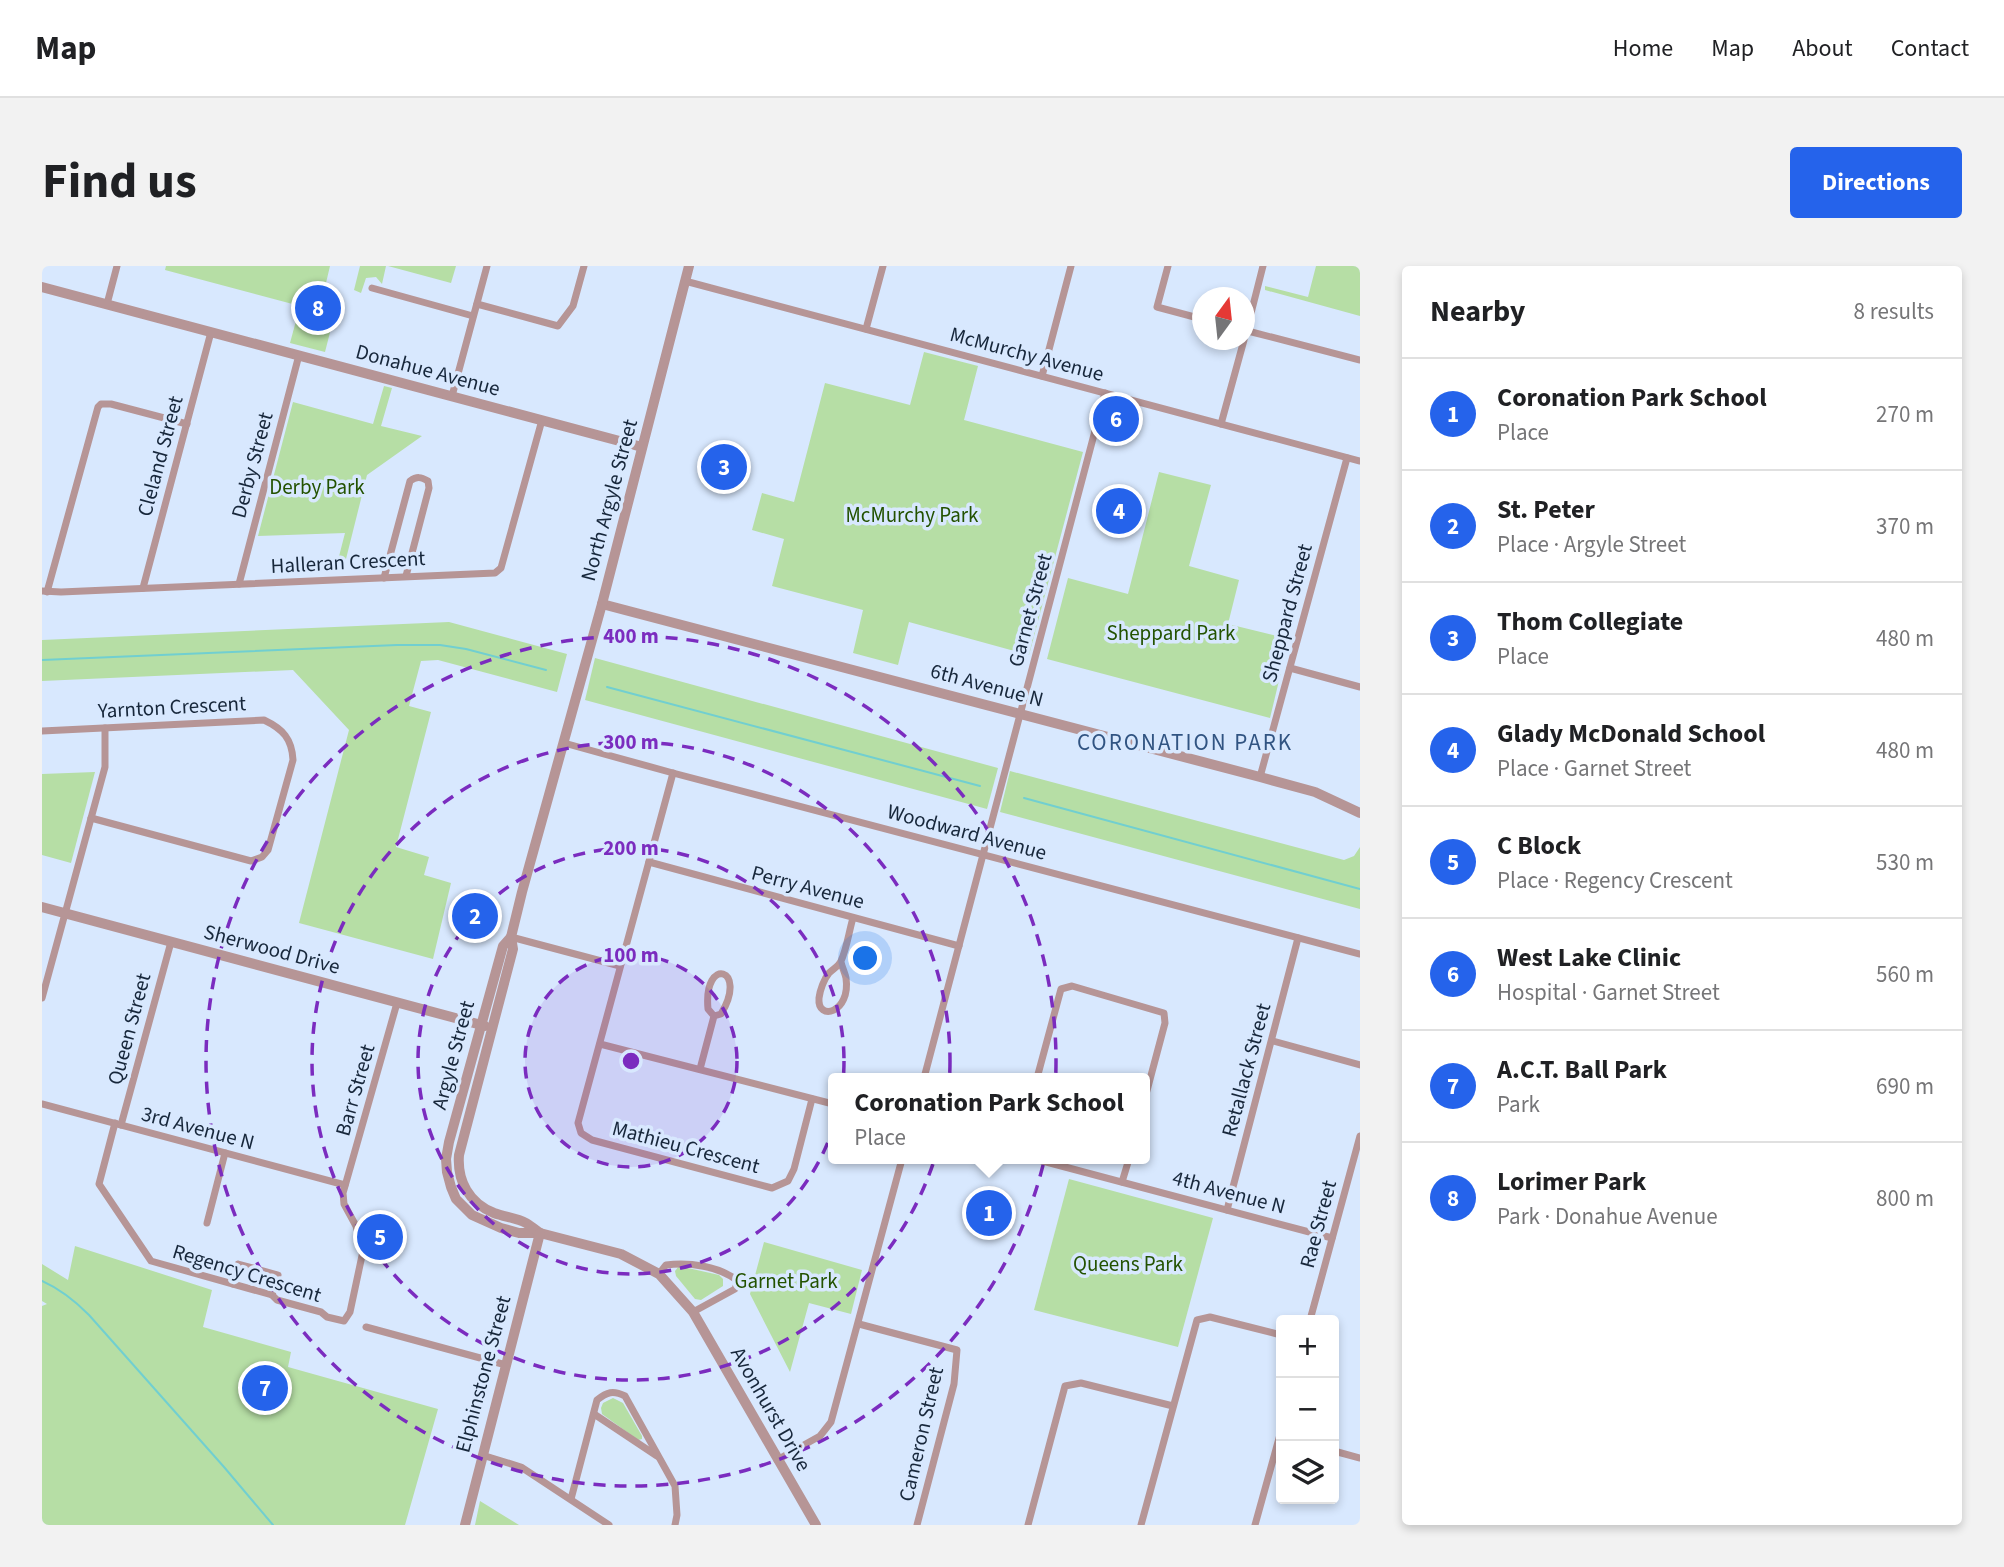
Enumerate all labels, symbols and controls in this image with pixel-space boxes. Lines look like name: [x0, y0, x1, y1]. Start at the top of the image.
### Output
text: Map: [35, 25, 96, 72]
text: Home: [1613, 31, 1673, 66]
text: Map: [1711, 31, 1754, 66]
text: About: [1792, 31, 1853, 66]
text: Contact: [1891, 31, 1969, 66]
text: Find us: [42, 147, 197, 217]
button: Directions: [1790, 147, 1962, 218]
pin: 8: [295, 282, 341, 334]
north arrow: [1192, 287, 1255, 350]
text: Nearby: [1430, 290, 1525, 333]
text: 8 results: [1854, 295, 1934, 328]
street label: McMurchy Avenue: [947, 319, 1107, 389]
street label: Donahue Avenue: [352, 336, 504, 404]
text: Coronation Park School: [1497, 379, 1767, 416]
street label: Cleland Street: [130, 392, 190, 520]
pin: 6: [1093, 393, 1139, 445]
text: 1: [1447, 398, 1459, 431]
text: 270 m: [1876, 398, 1934, 431]
street label: Derby Street: [223, 409, 281, 521]
street label: North Argyle Street: [573, 416, 645, 584]
text: Place: [1497, 416, 1549, 449]
pin: 3: [701, 441, 747, 493]
park label: Derby Park: [269, 472, 365, 502]
pin: 4: [1096, 485, 1142, 537]
text: St. Peter: [1497, 491, 1595, 528]
park label: McMurchy Park: [846, 500, 979, 530]
text: 2: [1447, 510, 1459, 543]
text: 370 m: [1876, 510, 1934, 543]
text: Place · Argyle Street: [1497, 528, 1686, 561]
street label: Sheppard Street: [1254, 540, 1320, 686]
street label: Halleran Crescent: [270, 543, 426, 581]
street label: Garnet Street: [1000, 550, 1060, 670]
text: Thom Collegiate: [1497, 603, 1683, 640]
park label: Sheppard Park: [1107, 618, 1236, 648]
text: 400 m: [603, 621, 659, 651]
text: 3: [1447, 622, 1459, 655]
text: 480 m: [1876, 622, 1934, 655]
text: Place: [1497, 640, 1549, 673]
street label: 6th Avenue N: [927, 656, 1047, 714]
street label: Yarnton Crescent: [96, 688, 247, 726]
text: Glady McDonald School: [1497, 715, 1765, 752]
district label: CORONATION PARK: [1077, 726, 1293, 759]
text: 300 m: [603, 727, 659, 757]
text: 4: [1447, 734, 1459, 767]
text: 480 m: [1876, 734, 1934, 767]
text: Place · Garnet Street: [1497, 752, 1691, 785]
street label: Woodward Avenue: [884, 796, 1050, 868]
text: C Block: [1497, 827, 1581, 864]
text: 200 m: [603, 833, 659, 863]
text: 5: [1447, 846, 1459, 879]
text: 530 m: [1876, 846, 1934, 879]
street label: Perry Avenue: [748, 858, 868, 916]
text: Place · Regency Crescent: [1497, 864, 1733, 897]
pin: 2: [452, 890, 498, 942]
street label: Sherwood Drive: [201, 916, 343, 982]
text: West Lake Clinic: [1497, 939, 1681, 976]
text: 100 m: [603, 940, 659, 970]
your location: [848, 941, 882, 975]
text: 6: [1447, 958, 1459, 991]
text: 560 m: [1876, 958, 1934, 991]
street label: Queen Street: [100, 970, 158, 1088]
text: Hospital · Garnet Street: [1497, 976, 1720, 1009]
street label: Argyle Street: [424, 997, 482, 1113]
street label: Retallack Street: [1214, 1000, 1278, 1140]
street label: Barr Street: [328, 1041, 382, 1139]
centre of rings: [619, 1049, 643, 1073]
text: A.C.T. Ball Park: [1497, 1051, 1667, 1088]
text: 7: [1447, 1070, 1459, 1103]
text: 690 m: [1876, 1070, 1934, 1103]
popup: [828, 1073, 1150, 1164]
text: Coronation Park School: [854, 1084, 1124, 1121]
text: Park: [1497, 1088, 1540, 1121]
street label: 3rd Avenue N: [138, 1099, 258, 1157]
street label: Mathieu Crescent: [609, 1113, 763, 1181]
text: Place: [854, 1121, 906, 1154]
street label: 4th Avenue N: [1169, 1163, 1289, 1221]
text: Lorimer Park: [1497, 1163, 1646, 1200]
street label: Rae Street: [1292, 1177, 1344, 1271]
text: 8: [1447, 1182, 1459, 1215]
text: 800 m: [1876, 1182, 1934, 1215]
pin: 1: [966, 1187, 1012, 1239]
text: Park · Donahue Avenue: [1497, 1200, 1718, 1233]
pin: 5: [357, 1211, 403, 1263]
street label: Regency Crescent: [169, 1236, 325, 1310]
park label: Queens Park: [1073, 1249, 1184, 1279]
park label: Garnet Park: [734, 1266, 838, 1296]
street label: Elphinstone Street: [448, 1292, 518, 1456]
map controls: [1276, 1315, 1339, 1504]
button: +: [1276, 1315, 1339, 1378]
street label: Avonhurst Drive: [723, 1341, 819, 1477]
pin: 7: [242, 1362, 288, 1414]
street label: Cameron Street: [891, 1364, 951, 1504]
button: −: [1276, 1378, 1339, 1441]
button: layers: [1276, 1441, 1339, 1504]

